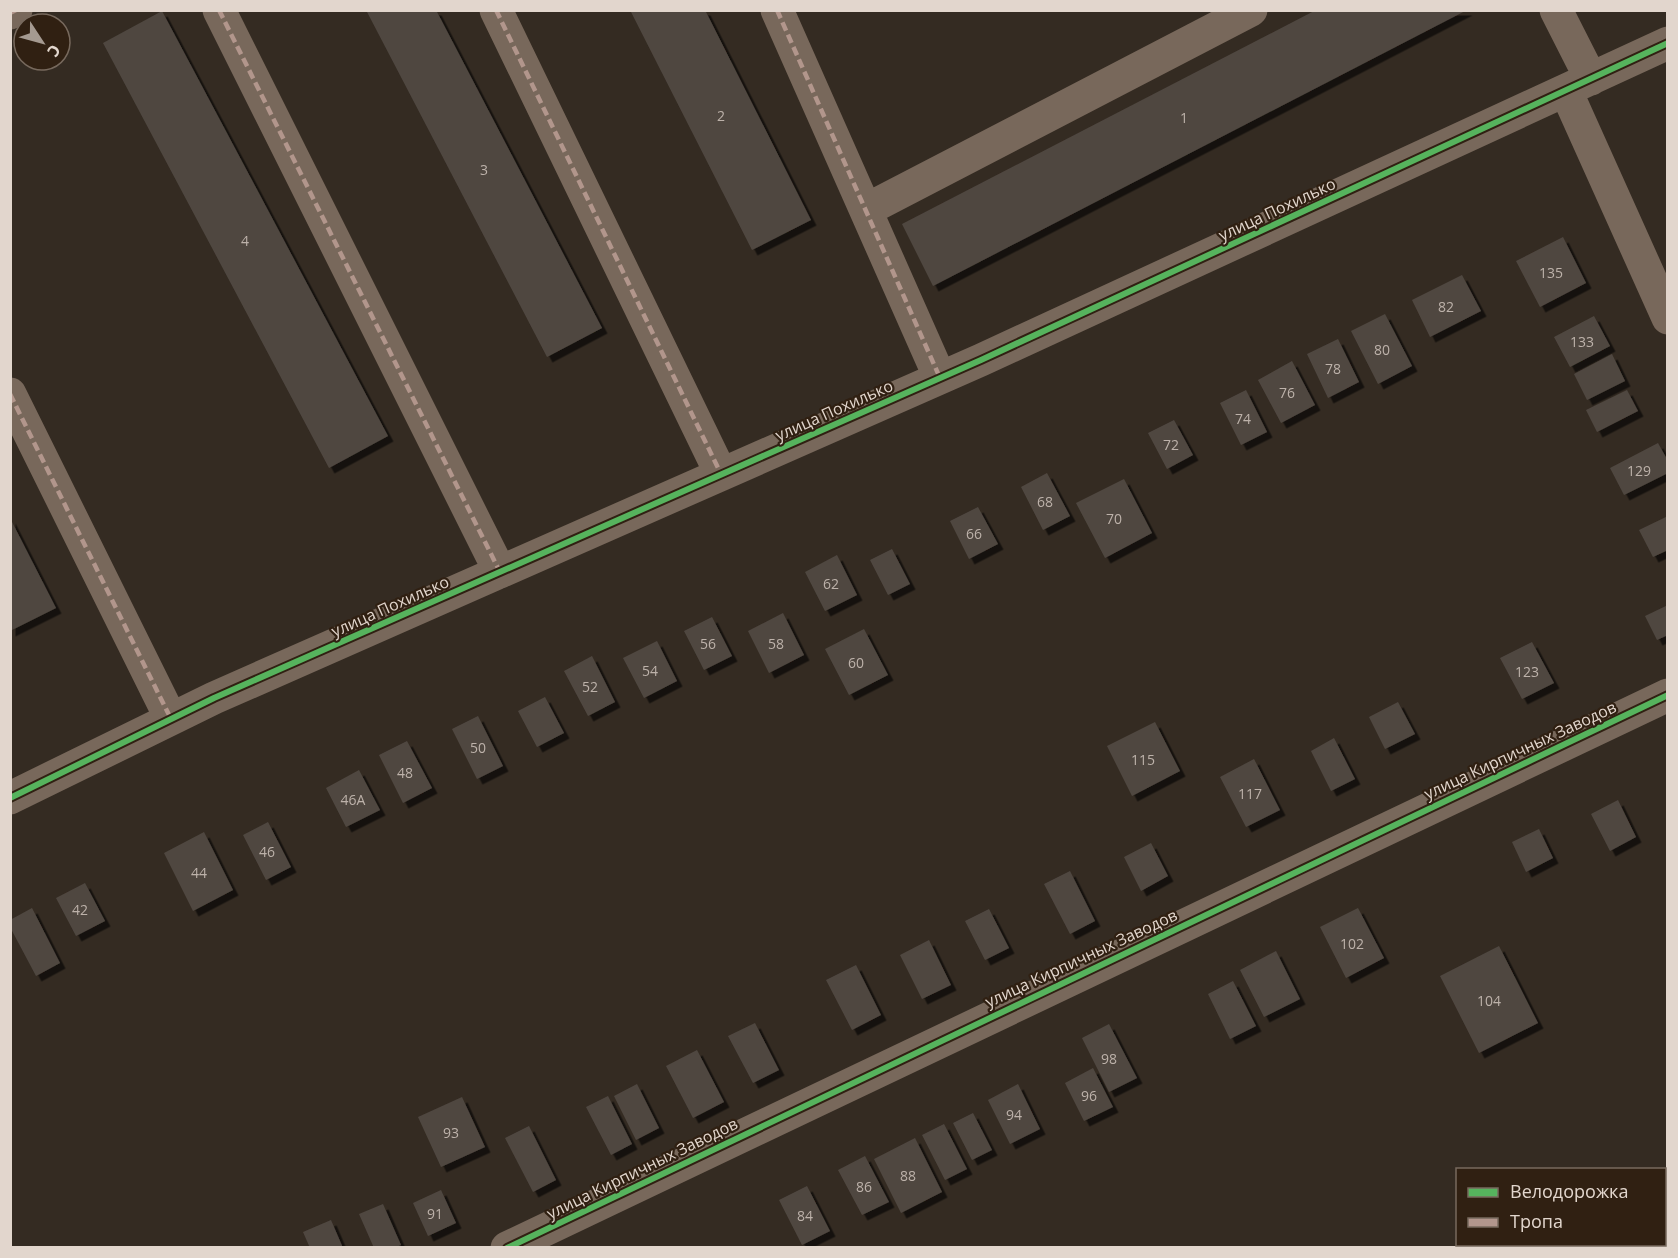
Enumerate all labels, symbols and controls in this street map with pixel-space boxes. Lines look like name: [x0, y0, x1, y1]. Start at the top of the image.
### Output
north arrow: [12, 12, 72, 72]
text: С: [42, 40, 66, 61]
house number: 2: [717, 106, 725, 125]
house number: 1: [1180, 108, 1188, 127]
house number: 3: [480, 160, 488, 179]
street label: улица Похилько: [1215, 172, 1339, 246]
house number: 4: [241, 231, 249, 250]
house number: 135: [1539, 263, 1563, 282]
house number: 82: [1438, 297, 1454, 316]
house number: 133: [1570, 332, 1594, 351]
house number: 80: [1374, 340, 1390, 359]
house number: 78: [1325, 359, 1341, 378]
street label: улица Похилько: [772, 374, 896, 446]
house number: 76: [1279, 383, 1295, 402]
house number: 74: [1235, 409, 1251, 428]
house number: 72: [1163, 435, 1179, 454]
house number: 129: [1627, 461, 1651, 480]
house number: 68: [1037, 492, 1053, 511]
house number: 70: [1106, 509, 1122, 528]
house number: 66: [966, 524, 982, 543]
street label: улица Похилько: [328, 570, 452, 642]
house number: 62: [823, 574, 839, 593]
house number: 56: [700, 634, 716, 653]
house number: 58: [768, 634, 784, 653]
house number: 60: [848, 653, 864, 672]
house number: 54: [642, 661, 658, 680]
house number: 123: [1515, 662, 1539, 681]
house number: 52: [582, 677, 598, 696]
street label: улица Кирпичных Заводов: [1420, 696, 1620, 804]
house number: 50: [470, 738, 486, 757]
house number: 115: [1131, 750, 1155, 769]
house number: 48: [397, 763, 413, 782]
house number: 117: [1238, 784, 1262, 803]
house number: 46А: [341, 790, 366, 809]
house number: 46: [259, 842, 275, 861]
house number: 44: [191, 863, 207, 882]
house number: 42: [72, 900, 88, 919]
street label: улица Кирпичных Заводов: [981, 904, 1181, 1012]
house number: 102: [1340, 934, 1364, 953]
house number: 104: [1477, 991, 1501, 1010]
house number: 98: [1101, 1049, 1117, 1068]
house number: 96: [1081, 1086, 1097, 1105]
house number: 94: [1006, 1105, 1022, 1124]
street label: улица Кирпичных Заводов: [543, 1112, 741, 1224]
house number: 93: [443, 1123, 459, 1142]
house number: 88: [900, 1166, 916, 1185]
legend: [1456, 1168, 1666, 1246]
house number: 86: [856, 1177, 872, 1196]
text: Велодорожка: [1510, 1179, 1628, 1203]
house number: 91: [427, 1204, 443, 1223]
house number: 84: [797, 1206, 813, 1225]
text: Тропа: [1510, 1209, 1563, 1233]

